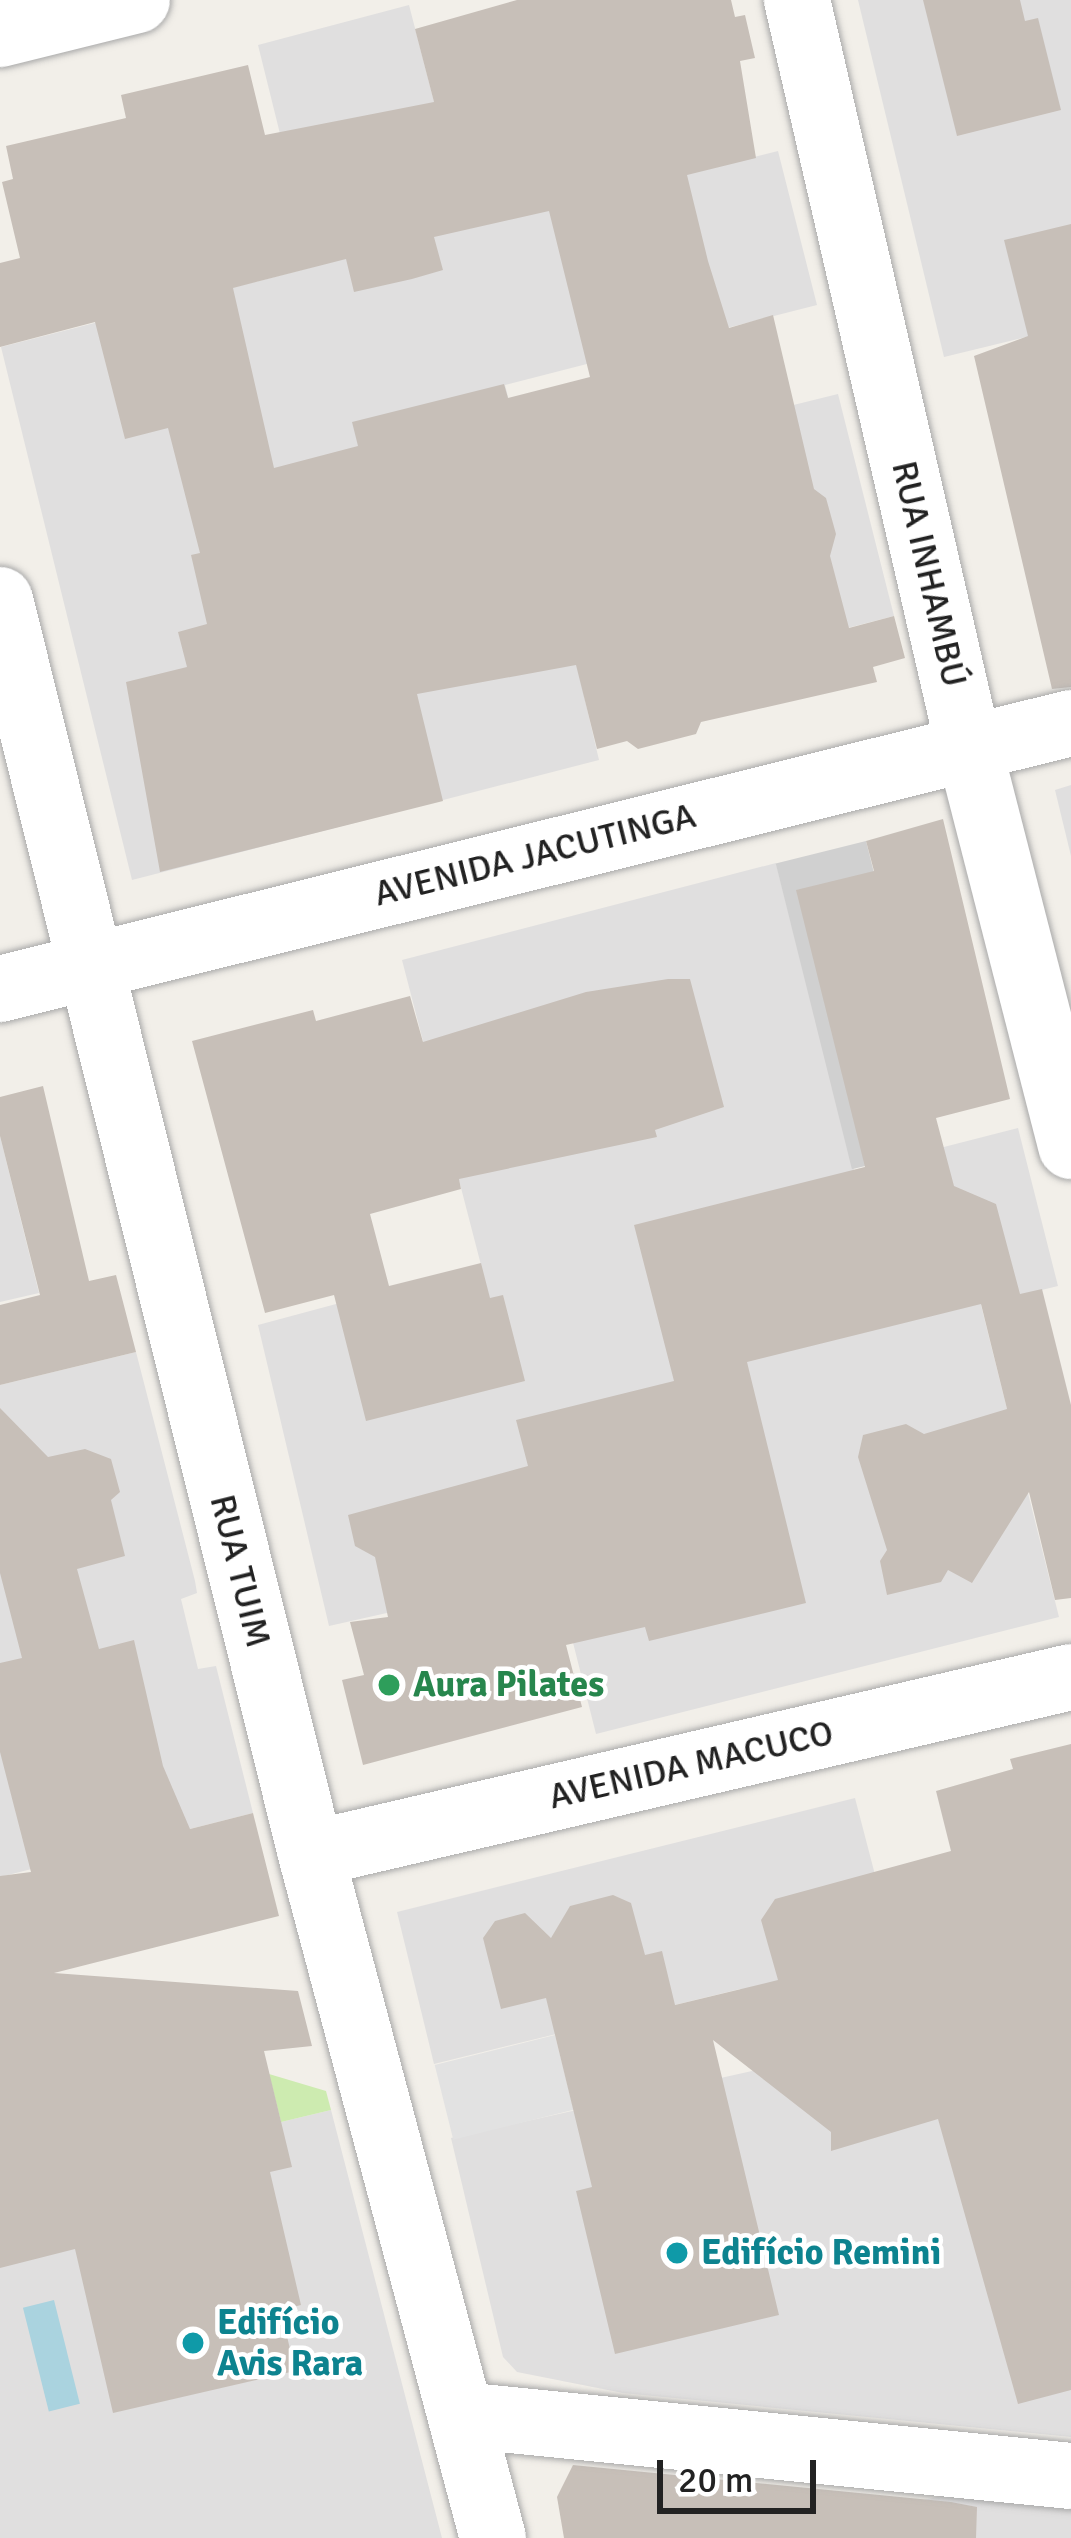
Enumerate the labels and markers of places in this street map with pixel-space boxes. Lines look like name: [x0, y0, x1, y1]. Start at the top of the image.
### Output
place label: Aura Pilates: [413, 1663, 604, 1707]
marker: Aura Pilates: [376, 1672, 402, 1698]
place label: Edifício Remini: [701, 2231, 941, 2275]
marker: Edifício Remini: [664, 2240, 690, 2266]
place label: Edifício Avis Rara: [217, 2300, 363, 2385]
marker: Edifício Avis Rara: [180, 2330, 206, 2356]

